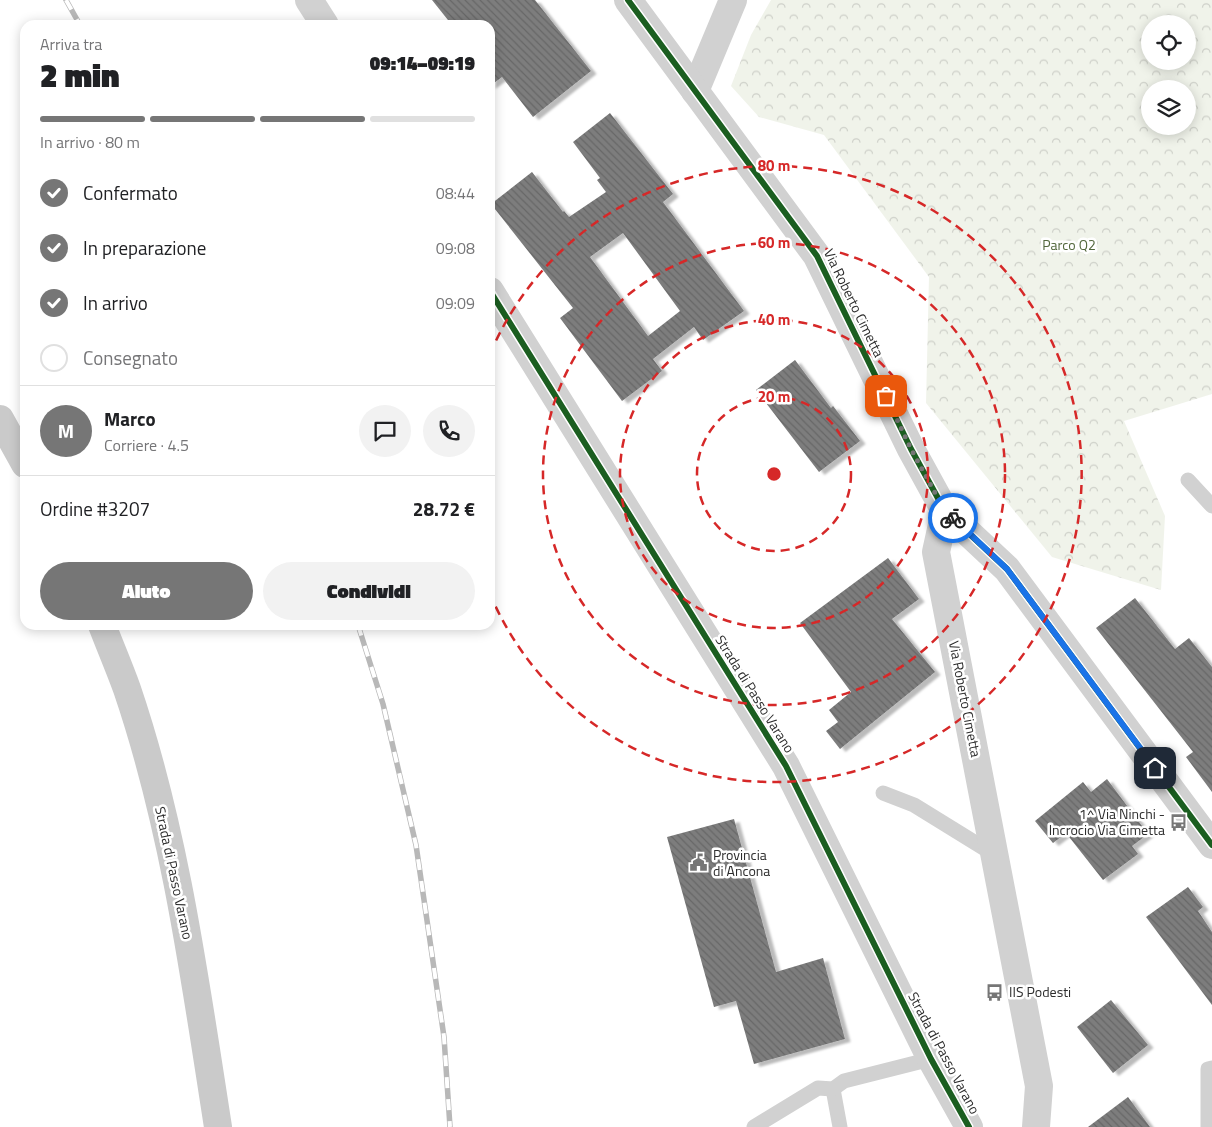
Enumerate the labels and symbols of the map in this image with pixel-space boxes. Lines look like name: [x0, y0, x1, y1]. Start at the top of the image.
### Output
text: 80 m: [758, 154, 790, 177]
text: 60 m: [758, 231, 790, 254]
park label: Parco Q2: [1042, 234, 1096, 255]
street label: Via Roberto Cimetta: [819, 245, 890, 360]
text: 40 m: [758, 308, 790, 331]
pin: [865, 375, 907, 417]
text: 20 m: [758, 385, 790, 408]
centre of rings: [765, 465, 783, 483]
courier: [928, 493, 978, 543]
street label: Strada di Passo Varano: [711, 631, 800, 757]
street label: Via Roberto Cimetta: [944, 639, 987, 759]
pin: [1134, 747, 1176, 789]
place label: 1^ Via Ninchi - Incrocio Via Cimetta: [1049, 803, 1165, 840]
street label: Strada di Passo Varano: [150, 804, 199, 941]
bus stop icon: 1^ Via Ninchi - Incrocio Via Cimetta: [1169, 812, 1189, 832]
place label: Provincia di Ancona: [713, 844, 770, 881]
public building icon: Provincia di Ancona: [689, 853, 709, 873]
place label: IIS Podesti: [1009, 981, 1071, 1002]
bus stop icon: IIS Podesti: [985, 982, 1005, 1002]
street label: Strada di Passo Varano: [903, 988, 986, 1118]

